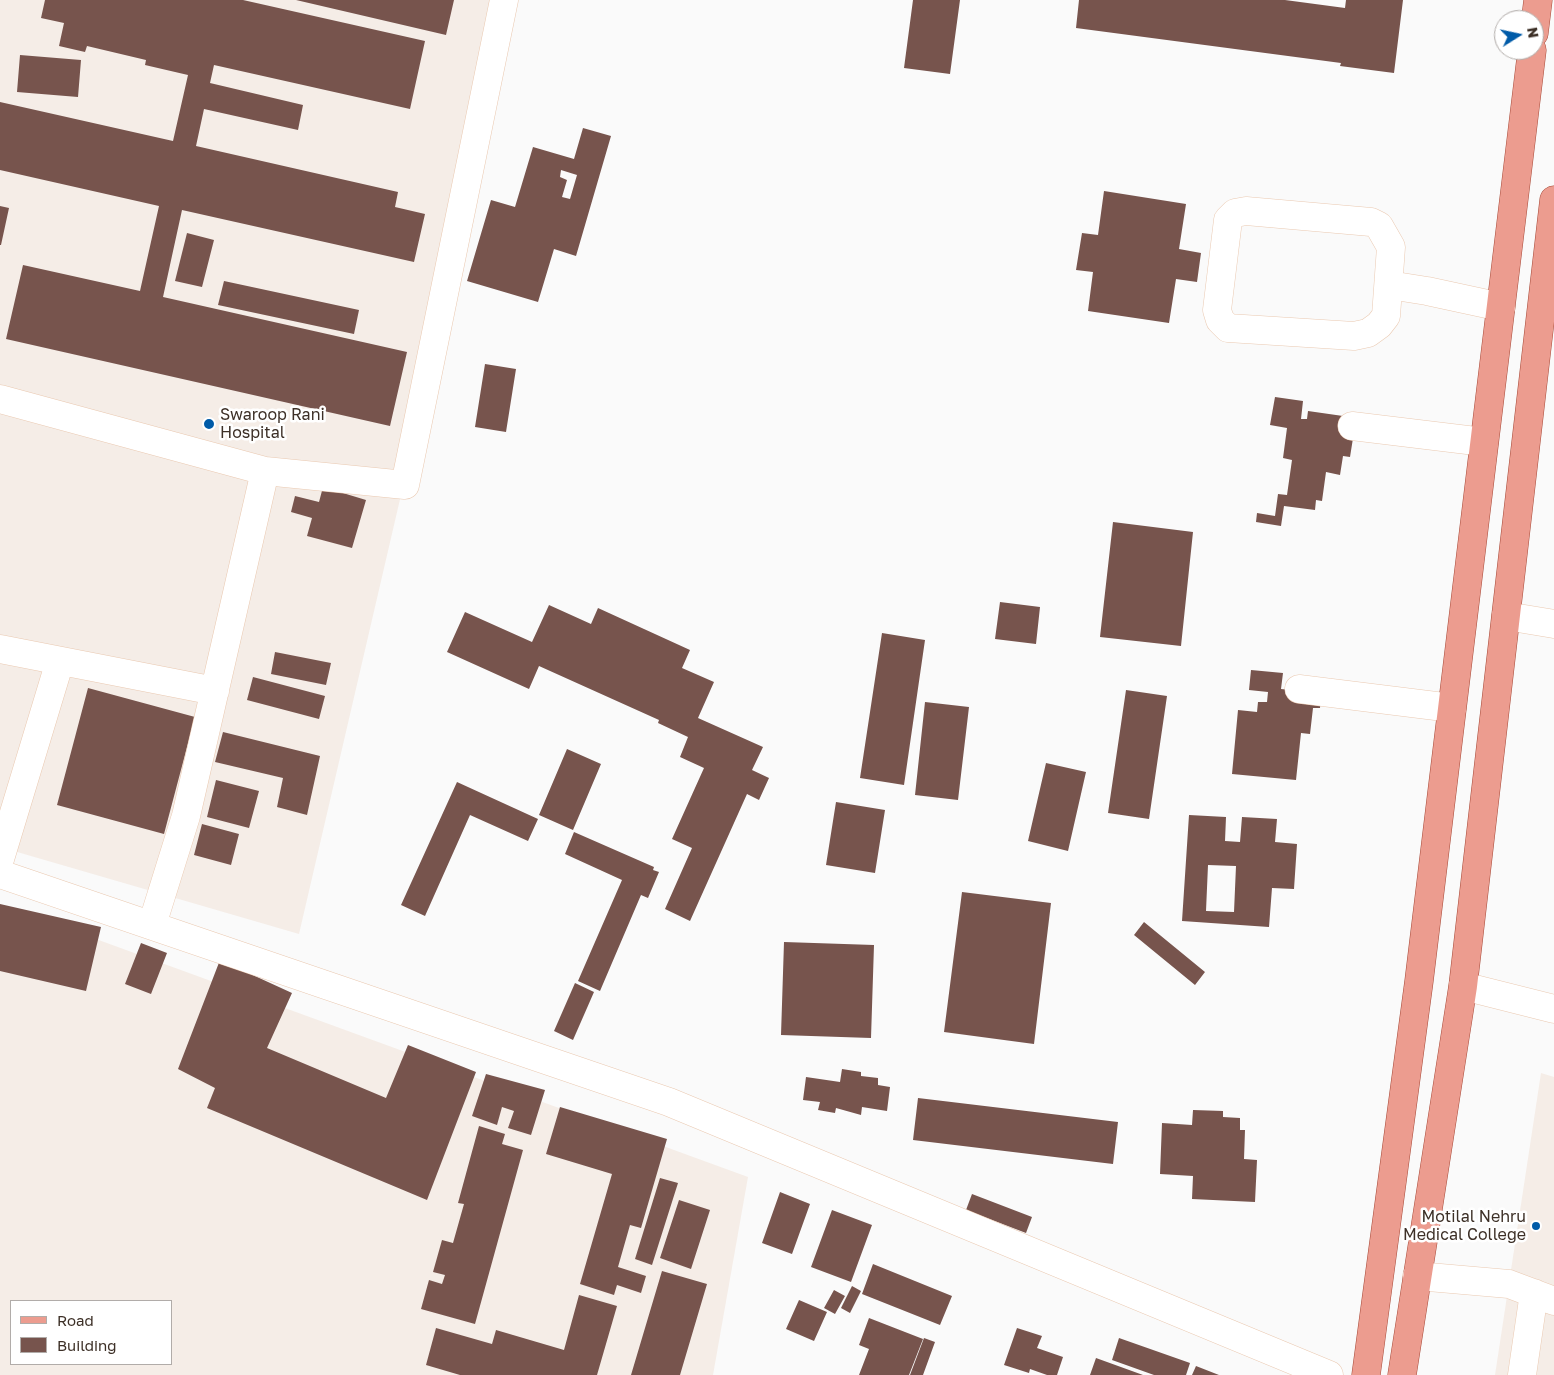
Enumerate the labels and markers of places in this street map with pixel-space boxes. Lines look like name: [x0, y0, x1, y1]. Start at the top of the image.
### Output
place label: Swaroop Rani Hospital: [220, 405, 325, 443]
marker: Swaroop Rani Hospital: [202, 417, 216, 431]
place label: Motilal Nehru Medical College: [1403, 1207, 1526, 1245]
marker: Motilal Nehru Medical College: [1530, 1220, 1542, 1232]

